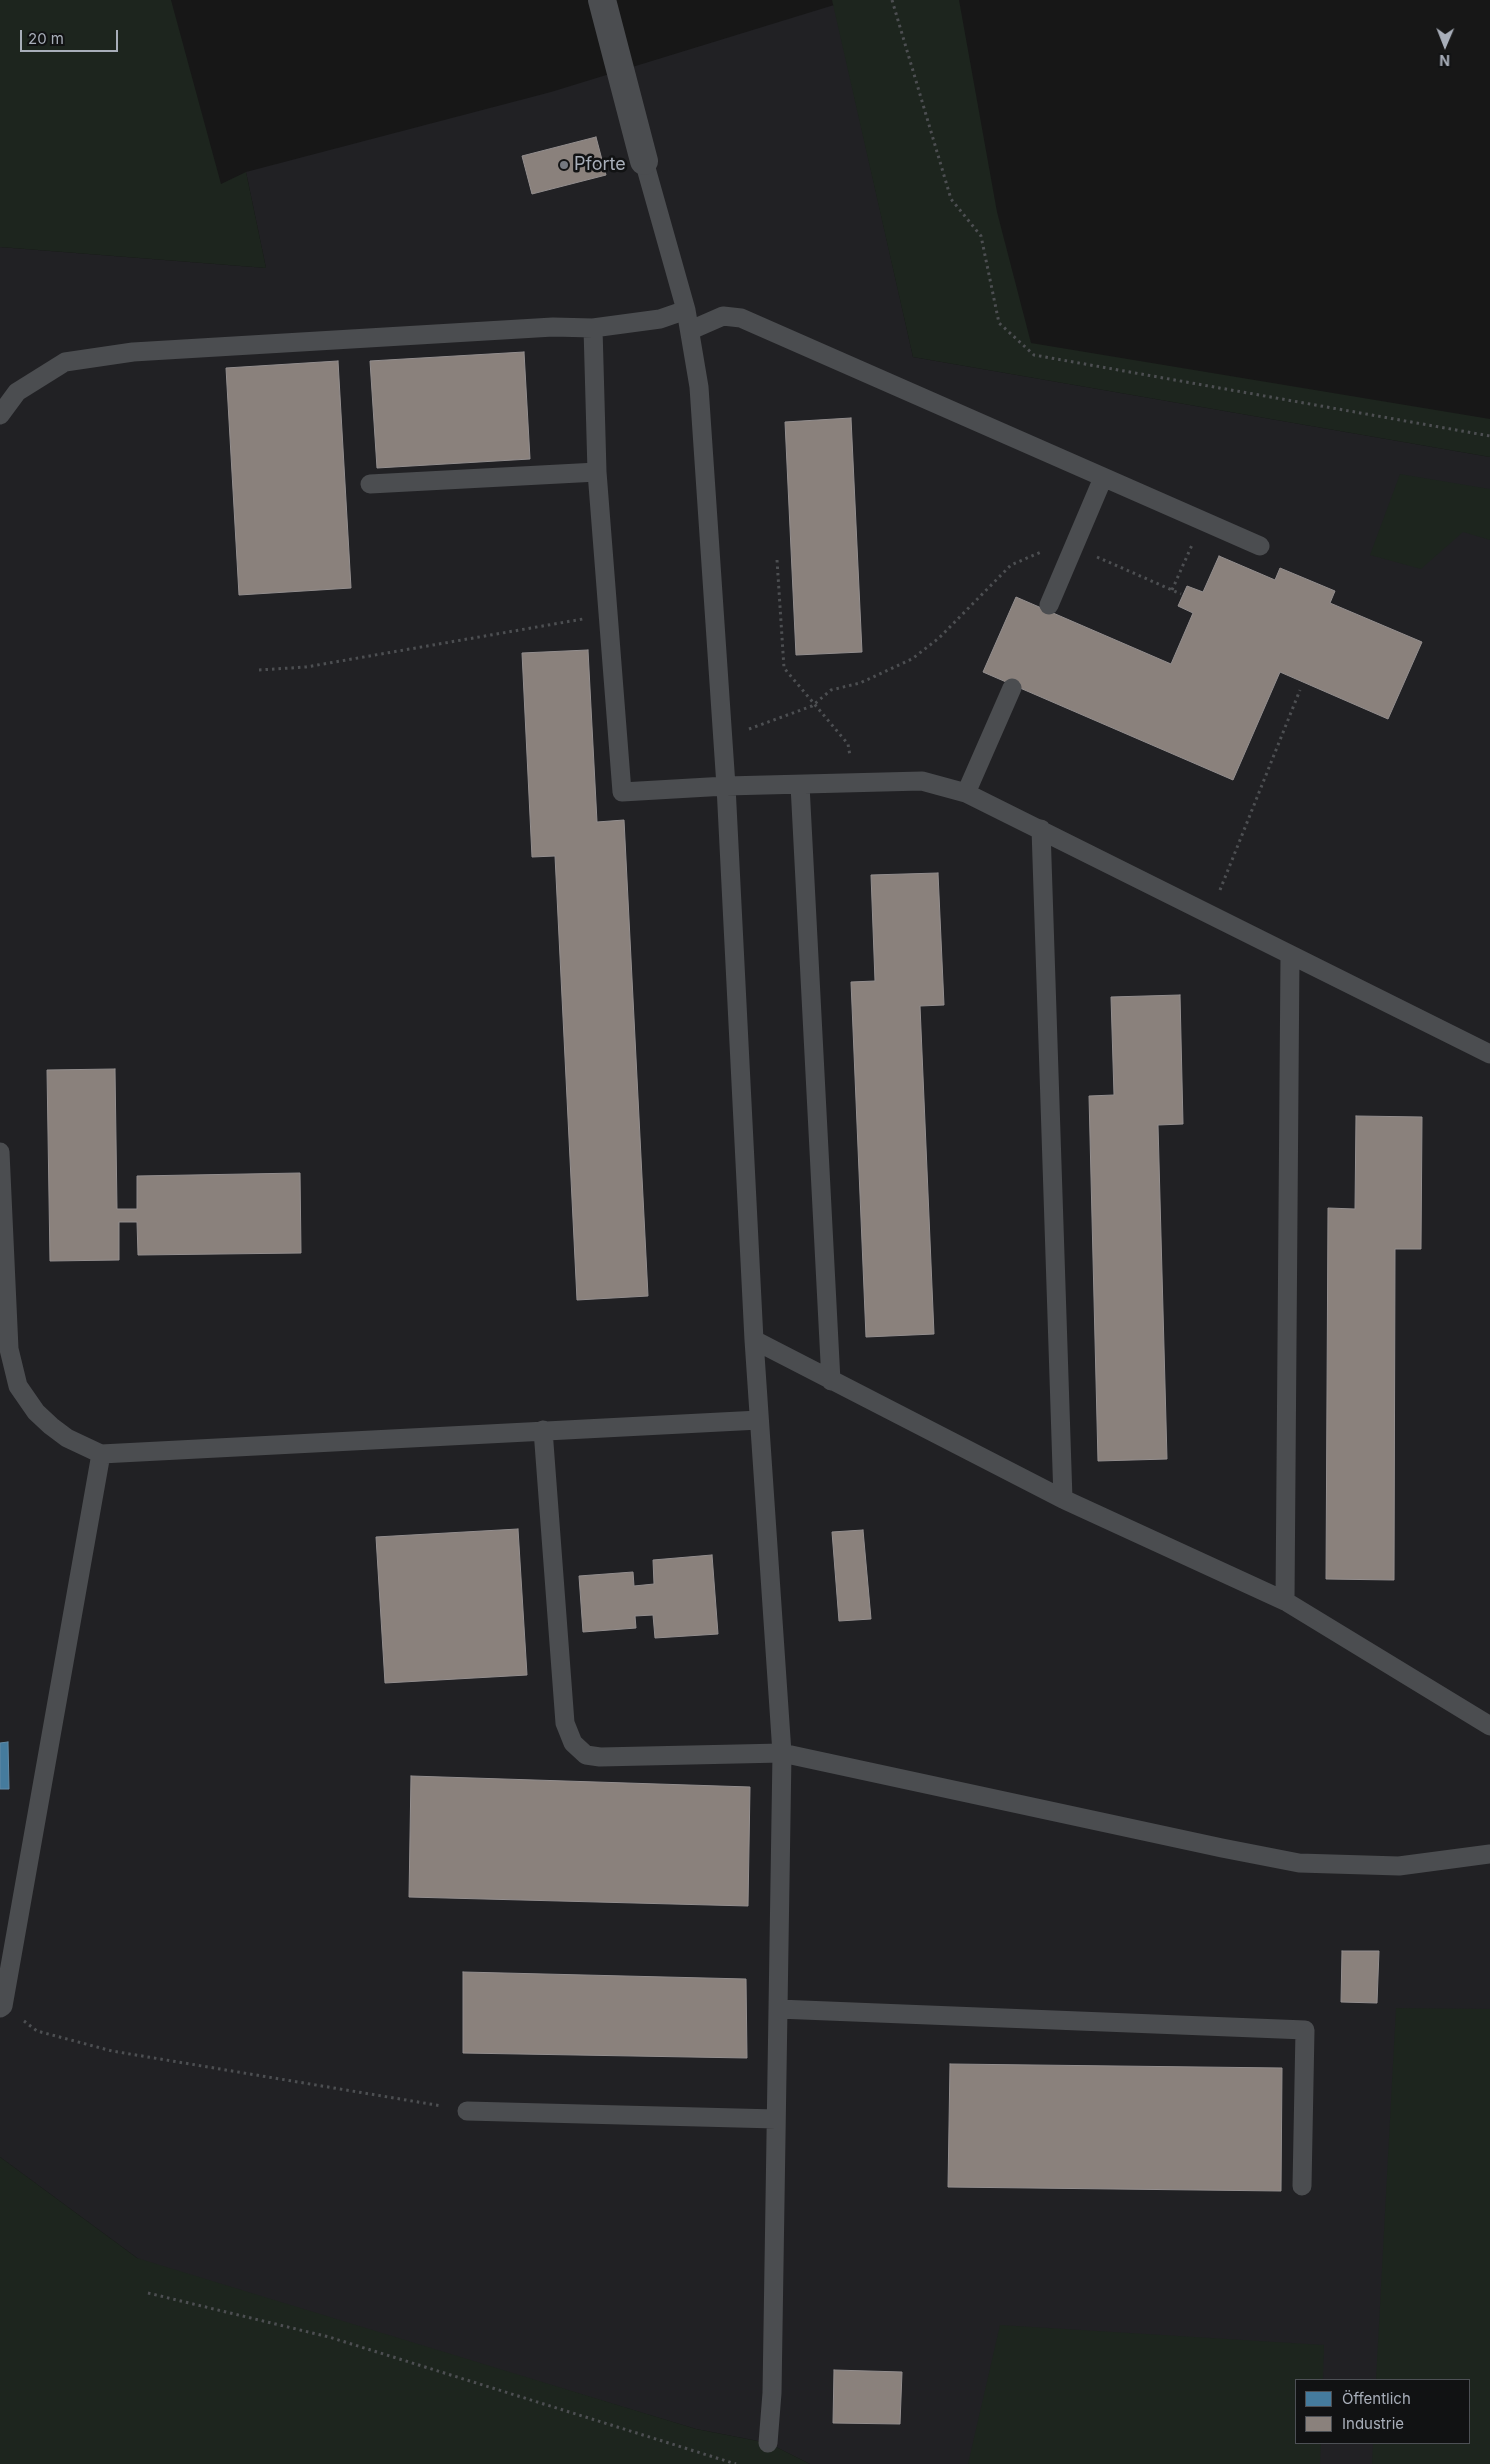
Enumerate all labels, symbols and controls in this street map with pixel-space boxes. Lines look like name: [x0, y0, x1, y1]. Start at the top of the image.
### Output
scale bar: [22, 20, 120, 52]
north arrow: [1420, 20, 1470, 70]
text: 20 m: [28, 29, 64, 48]
text: N: [1439, 52, 1450, 69]
place label: Pforte: [574, 154, 626, 176]
marker: Pforte: [558, 159, 570, 171]
legend: [1295, 2379, 1470, 2444]
text: Öffentlich: [1342, 2389, 1411, 2408]
text: Industrie: [1342, 2414, 1404, 2433]

